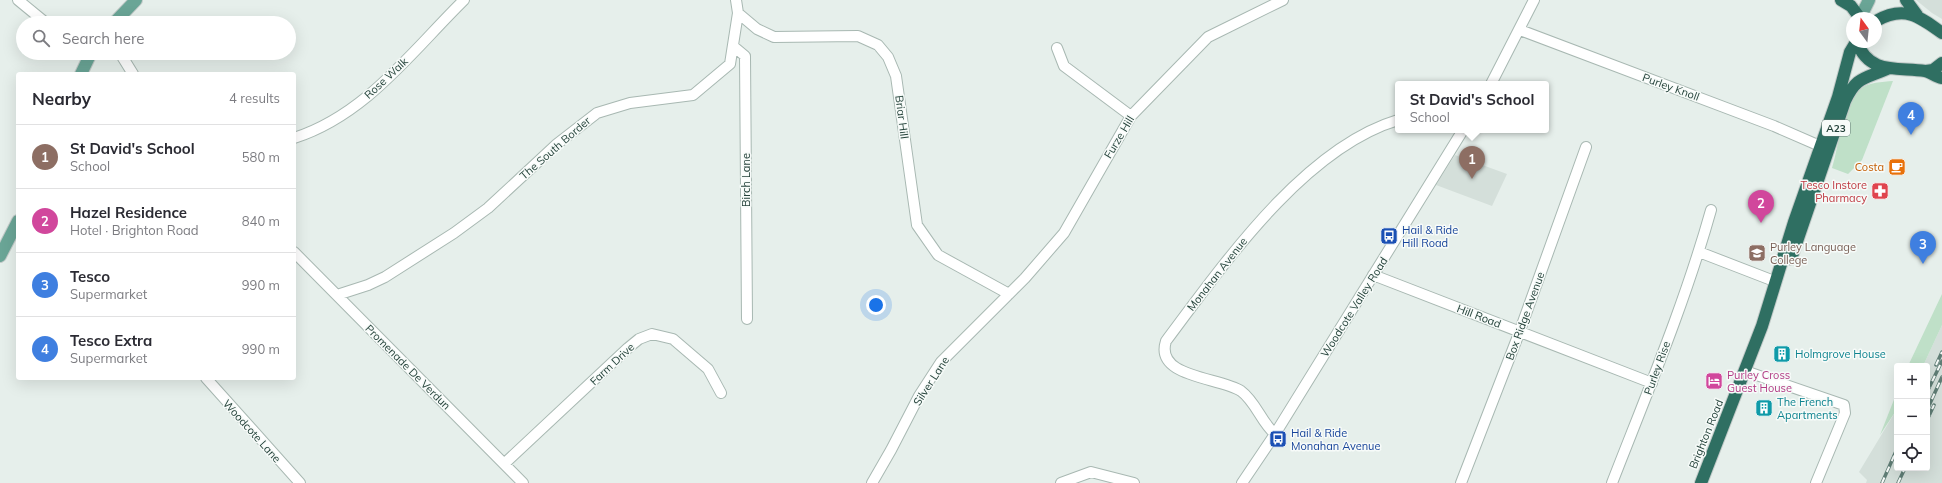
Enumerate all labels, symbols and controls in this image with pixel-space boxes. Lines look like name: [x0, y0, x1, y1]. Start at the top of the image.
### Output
north arrow: [1846, 12, 1882, 48]
search box: [16, 16, 296, 60]
icon: search: [30, 27, 52, 49]
text: Search here: [62, 29, 144, 48]
street label: Rose Walk: [361, 54, 411, 102]
street label: Purley Knoll: [1641, 70, 1701, 104]
popup: [1395, 81, 1549, 133]
text: Nearby: [32, 88, 91, 109]
text: 4 results: [229, 90, 280, 106]
text: St David's School: [1410, 90, 1534, 109]
street label: Briar Hill: [892, 94, 912, 140]
pin: 4: [1898, 102, 1924, 135]
text: School: [1410, 109, 1450, 125]
street label: Furze Hill: [1101, 113, 1137, 161]
street label: The South Border: [517, 114, 593, 182]
road number: A23: [1822, 120, 1850, 136]
text: St David's School: [70, 139, 195, 158]
pin: 1: [1459, 146, 1485, 179]
text: 1: [41, 149, 49, 165]
text: 580 m: [242, 149, 280, 165]
street label: Birch Lane: [739, 153, 753, 207]
cafe icon: Costa: [1887, 157, 1907, 177]
text: School: [70, 158, 110, 174]
place label: Costa: [1855, 160, 1884, 174]
place label: Tesco Instore Pharmacy: [1801, 178, 1867, 205]
pharmacy icon: Tesco Instore Pharmacy: [1870, 181, 1890, 201]
pin: 2: [1748, 190, 1774, 223]
text: Hazel Residence: [70, 203, 187, 222]
text: 2: [41, 213, 49, 229]
text: 840 m: [242, 213, 280, 229]
text: Hotel · Brighton Road: [70, 222, 199, 238]
place label: Hail & Ride Hill Road: [1402, 223, 1458, 250]
bus stop icon: Hail & Ride Hill Road: [1379, 226, 1399, 246]
pin: 3: [1910, 231, 1936, 264]
street label: Monahan Avenue: [1184, 234, 1250, 314]
place label: Purley Language College: [1770, 240, 1856, 267]
school or university icon: Purley Language College: [1747, 243, 1767, 263]
street label: Woodcote Valley Road: [1317, 254, 1391, 360]
text: Tesco: [70, 267, 110, 286]
street label: Box Ridge Avenue: [1503, 270, 1547, 362]
text: 3: [41, 277, 49, 293]
text: 990 m: [242, 277, 280, 293]
text: Supermarket: [70, 286, 147, 302]
your location: [866, 295, 886, 315]
street label: Hill Road: [1455, 301, 1503, 331]
street label: Promenade De Verdun: [362, 321, 454, 413]
text: Tesco Extra: [70, 331, 152, 350]
street label: Purley Rise: [1641, 339, 1673, 397]
street label: Farm Drive: [587, 340, 637, 388]
text: 4: [41, 341, 49, 357]
text: 990 m: [242, 341, 280, 357]
building icon: Holmgrove House: [1772, 344, 1792, 364]
place label: Holmgrove House: [1795, 347, 1886, 361]
text: Supermarket: [70, 350, 147, 366]
street label: Silver Lane: [910, 354, 952, 408]
map controls: [1894, 363, 1930, 471]
button: +: [1894, 363, 1930, 399]
place label: Purley Cross Guest House: [1727, 368, 1792, 395]
hotel icon: Purley Cross Guest House: [1704, 371, 1724, 391]
place label: The French Apartments: [1777, 395, 1838, 422]
street label: Woodcote Lane: [220, 397, 284, 465]
street label: Brighton Road: [1686, 397, 1726, 471]
building icon: The French Apartments: [1754, 398, 1774, 418]
button: −: [1894, 399, 1930, 435]
place label: Hail & Ride Monahan Avenue: [1291, 426, 1380, 453]
bus stop icon: Hail & Ride Monahan Avenue: [1268, 429, 1288, 449]
button: locate: [1894, 435, 1930, 471]

